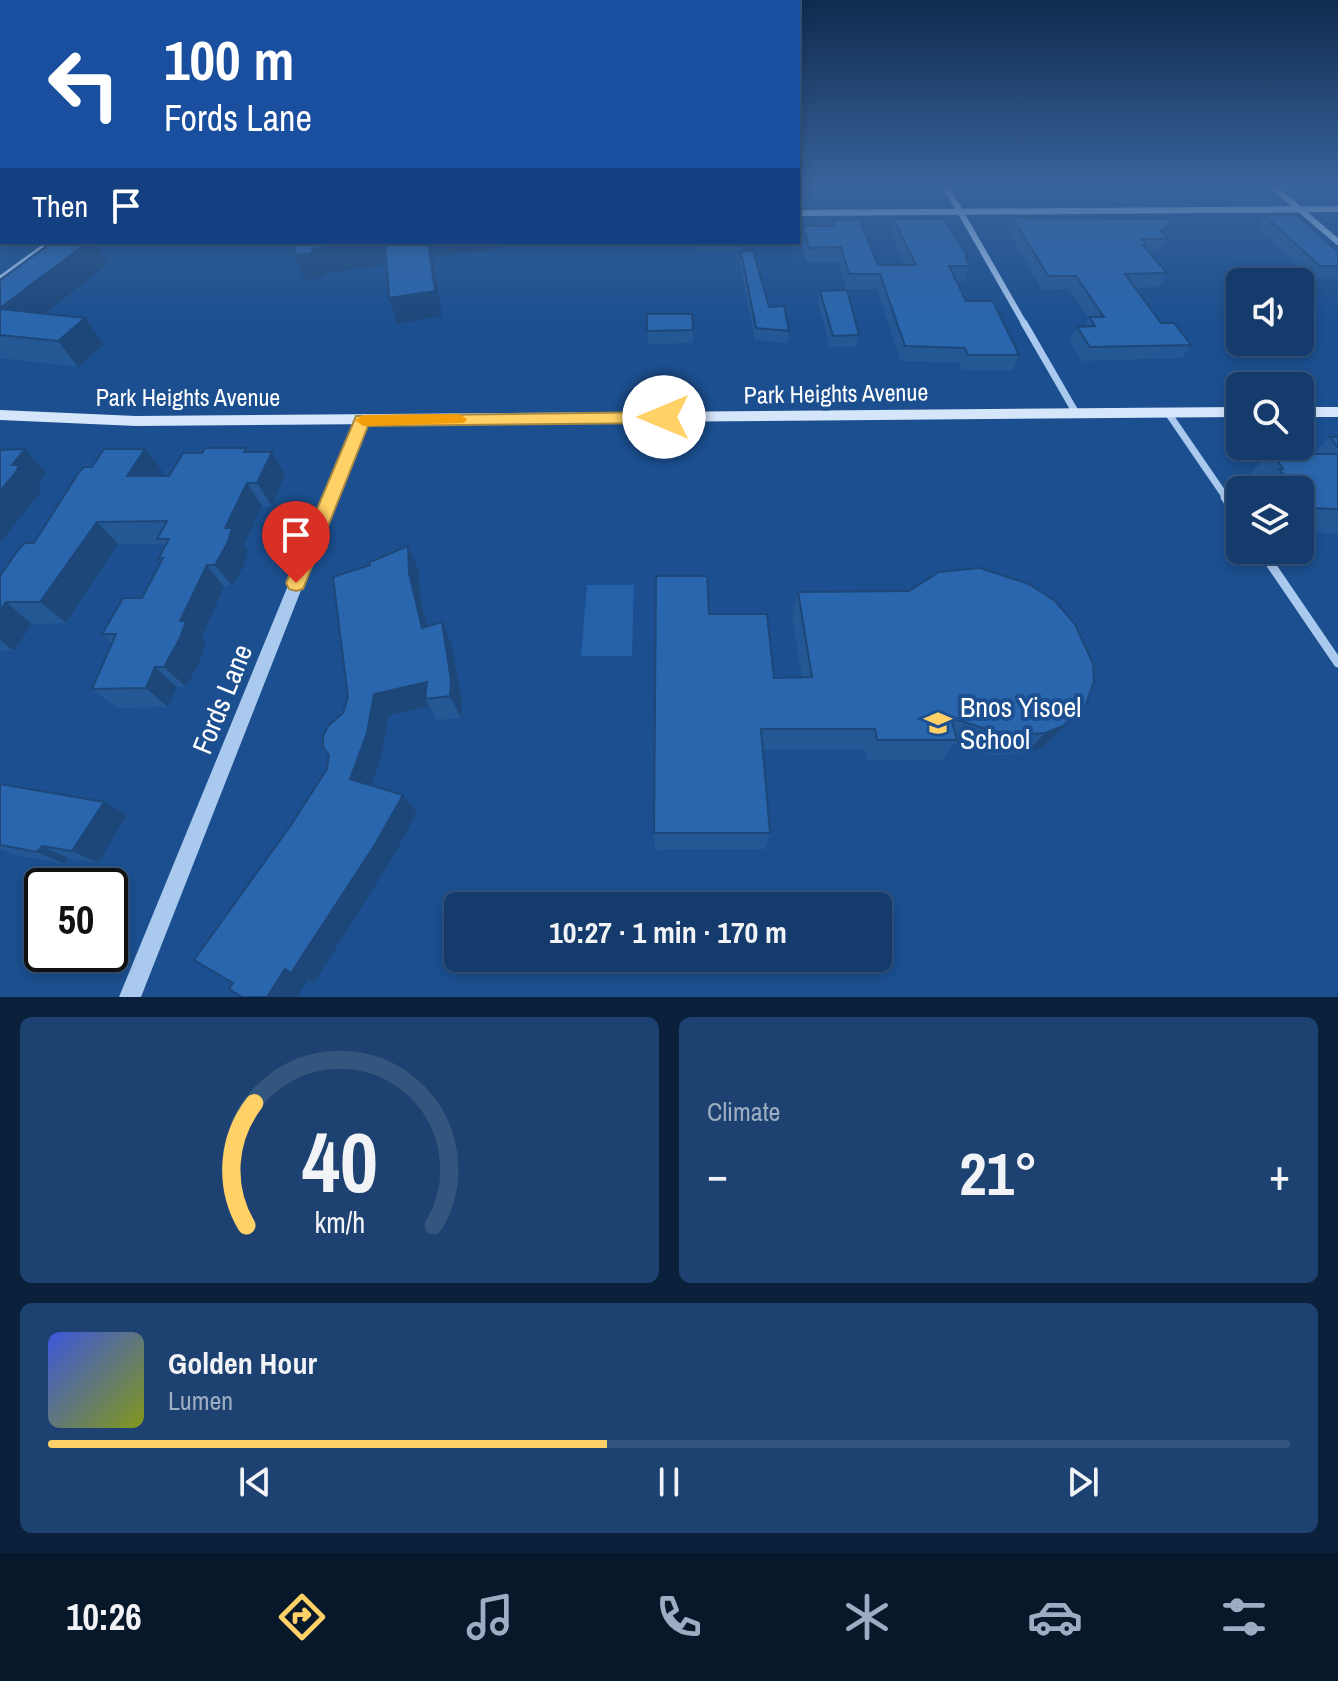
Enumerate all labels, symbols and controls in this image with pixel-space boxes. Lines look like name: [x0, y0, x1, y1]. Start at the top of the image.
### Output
text: 100 m: [164, 22, 294, 97]
icon: left: [32, 32, 136, 136]
text: Fords Lane: [164, 94, 312, 142]
icon: arrive: [104, 184, 148, 228]
text: Then: [32, 186, 88, 226]
map controls: [1226, 268, 1314, 564]
button: sound: [1226, 268, 1314, 356]
button: search: [1226, 372, 1314, 460]
position arrow: [622, 375, 706, 459]
street label: Park Heights Avenue: [743, 375, 929, 411]
street label: Park Heights Avenue: [96, 381, 280, 413]
button: layers: [1226, 476, 1314, 564]
pin: [262, 501, 330, 583]
icon: arrive: [274, 513, 318, 557]
street label: Fords Lane: [183, 639, 261, 759]
place label: Bnos Yisoel School: [960, 688, 1081, 758]
school or university icon: Bnos Yisoel School: [923, 708, 953, 738]
speed limit sign: 50: [24, 868, 128, 972]
text: 10:27 · 1 min · 170 m: [549, 912, 787, 952]
text: Climate: [707, 1094, 780, 1129]
text: 40: [302, 1106, 377, 1218]
text: 21°: [959, 1133, 1038, 1214]
text: −: [707, 1144, 728, 1204]
text: +: [1269, 1144, 1290, 1204]
text: km/h: [314, 1203, 365, 1242]
text: Golden Hour: [168, 1343, 317, 1383]
text: Lumen: [168, 1383, 233, 1418]
icon: previous: [233, 1460, 277, 1504]
icon: pause: [647, 1460, 691, 1504]
icon: next: [1061, 1460, 1105, 1504]
icon: directions: [274, 1589, 330, 1645]
icon: music: [462, 1589, 518, 1645]
icon: phone: [651, 1589, 707, 1645]
icon: climate: [839, 1589, 895, 1645]
icon: car: [1027, 1589, 1083, 1645]
icon: filters: [1216, 1589, 1272, 1645]
text: 10:26: [66, 1593, 142, 1641]

